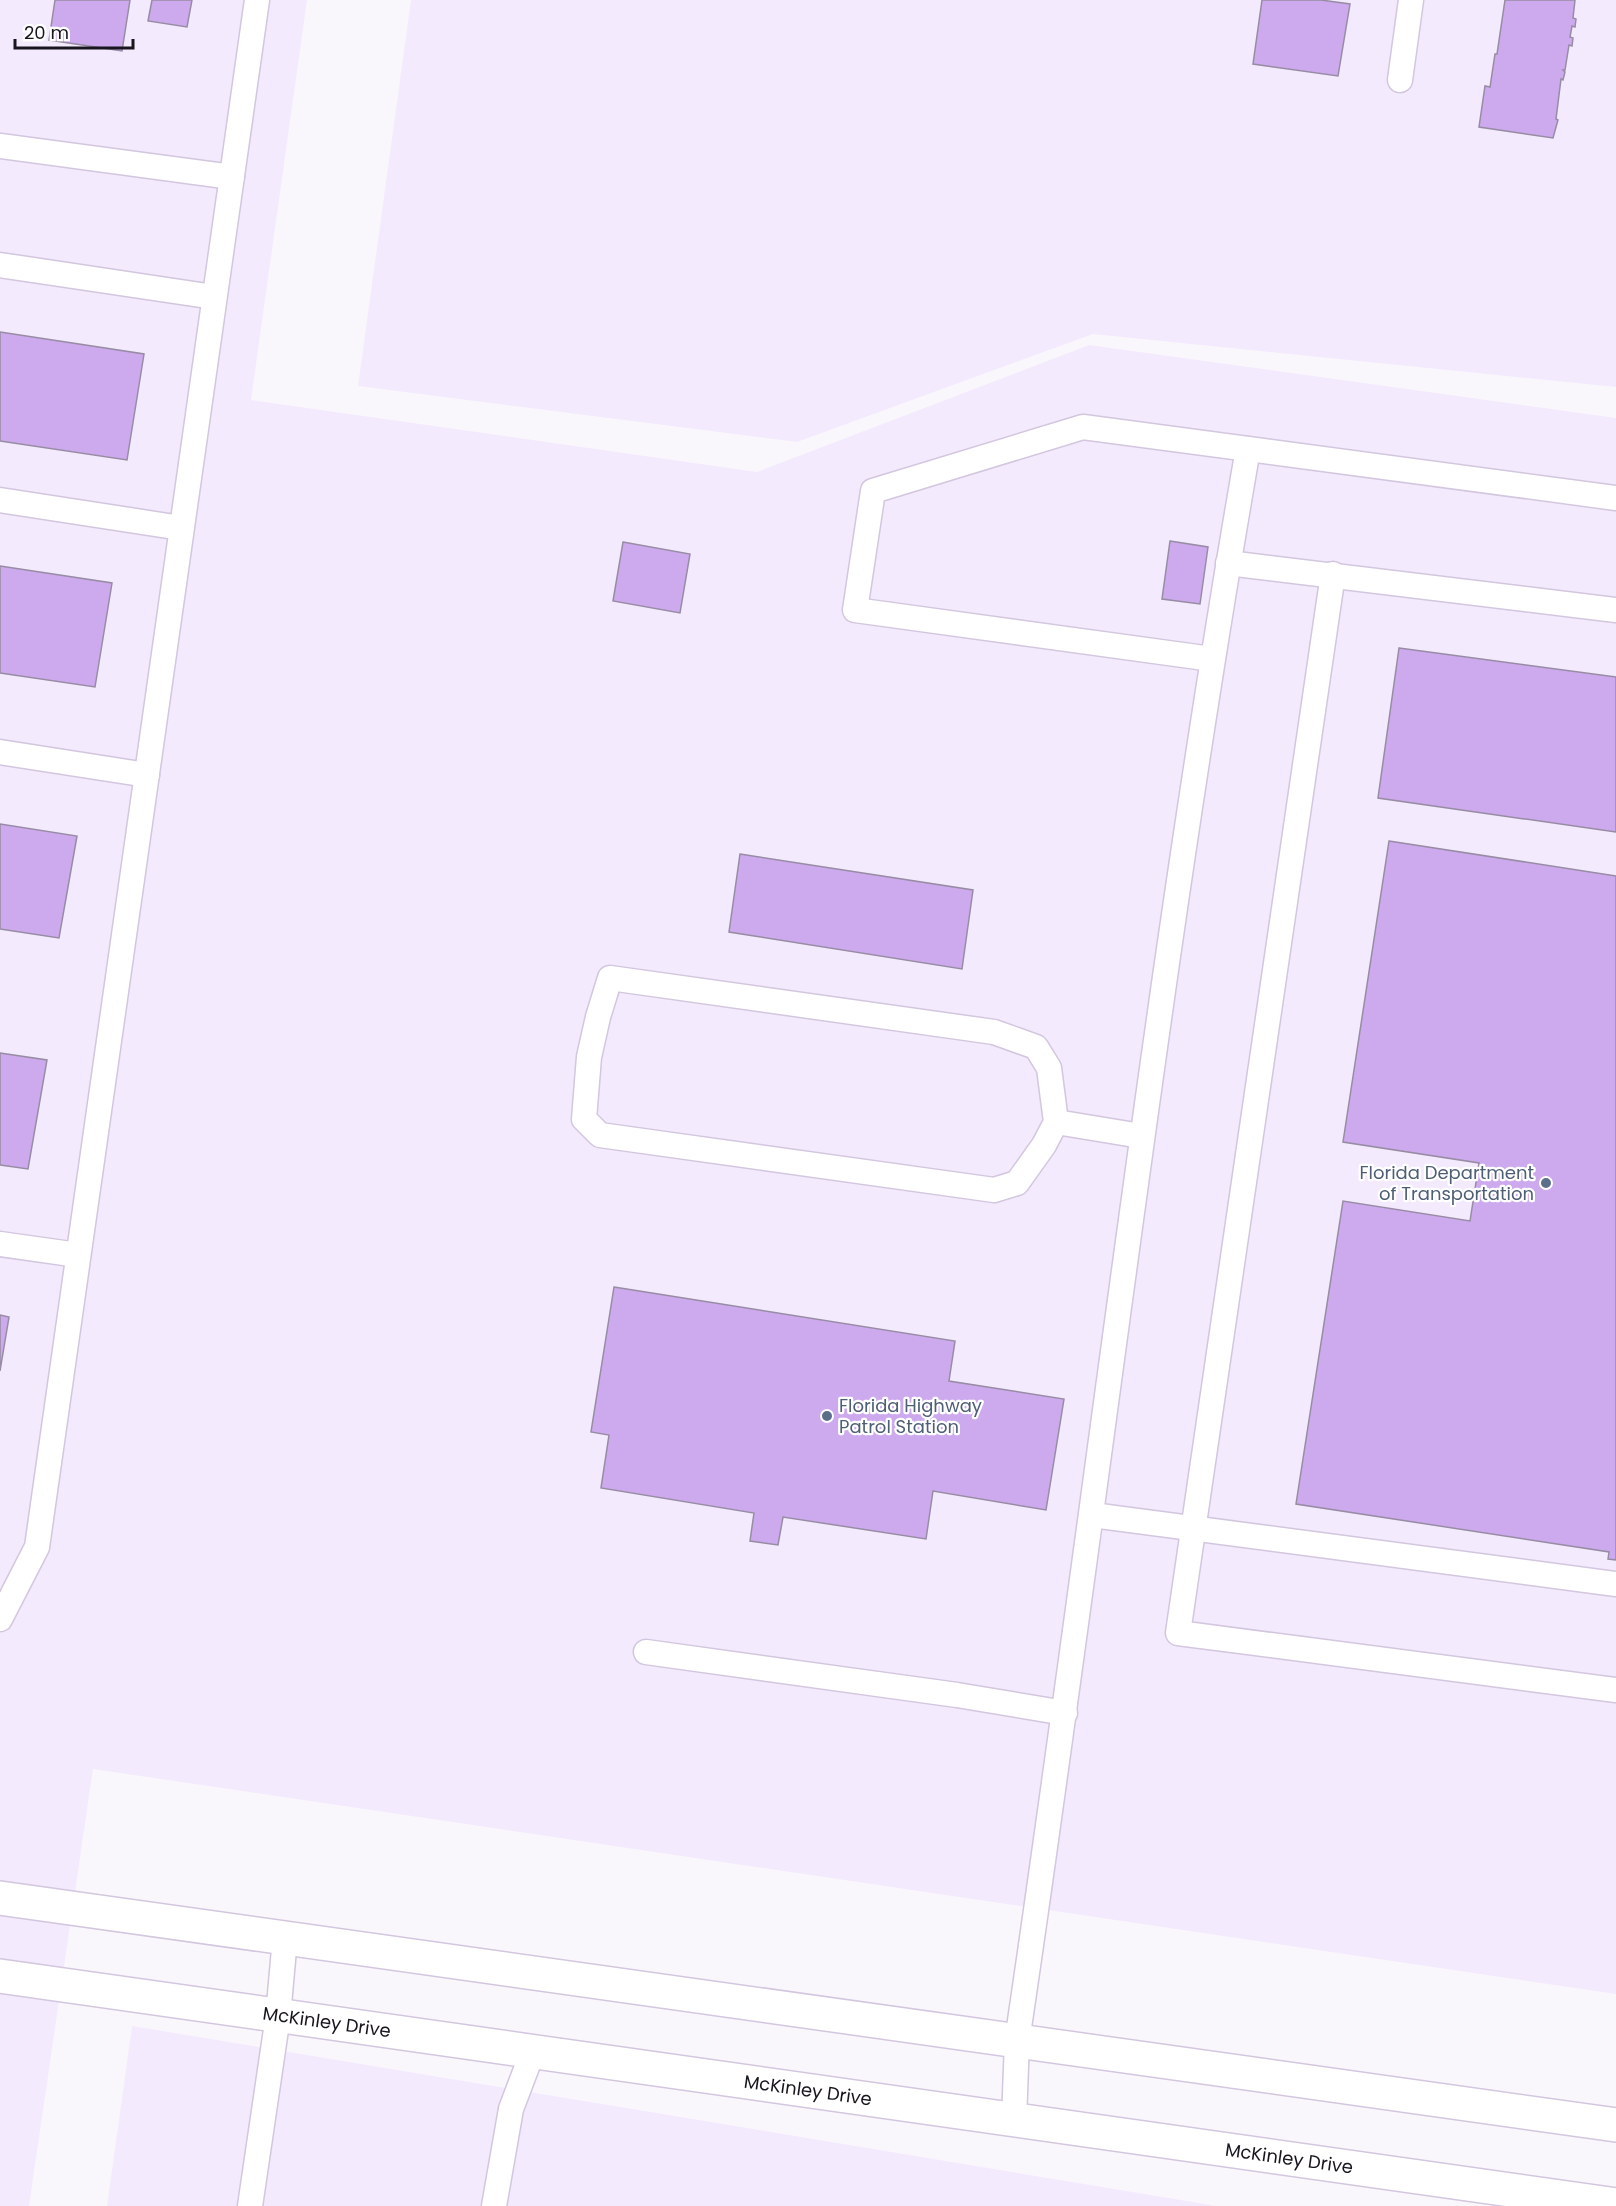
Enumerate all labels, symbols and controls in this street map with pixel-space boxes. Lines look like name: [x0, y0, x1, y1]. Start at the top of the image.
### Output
scale bar: [15, 12, 134, 50]
text: 20 m: [24, 20, 69, 45]
place label: Florida Department of Transportation: [1359, 1160, 1534, 1206]
marker: Florida Department of Transportation: [1539, 1176, 1553, 1190]
place label: Florida Highway Patrol Station: [839, 1393, 982, 1439]
marker: Florida Highway Patrol Station: [820, 1409, 834, 1423]
street label: McKinley Drive: [261, 2000, 392, 2043]
street label: McKinley Drive: [742, 2069, 874, 2111]
street label: McKinley Drive: [1224, 2137, 1355, 2180]

